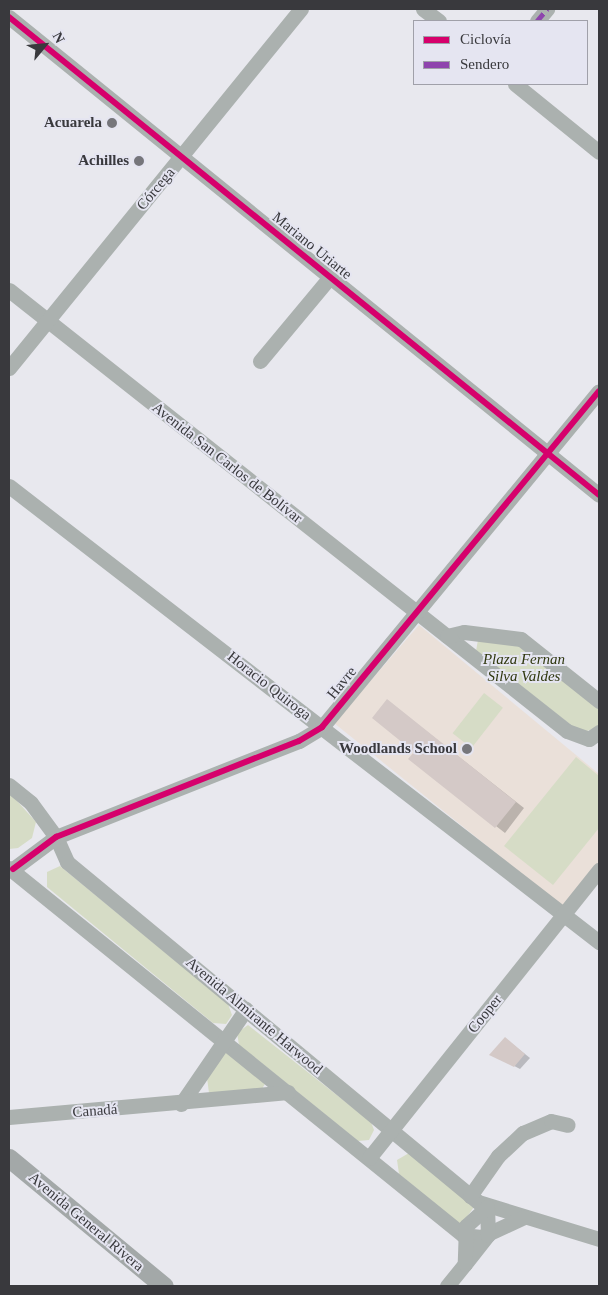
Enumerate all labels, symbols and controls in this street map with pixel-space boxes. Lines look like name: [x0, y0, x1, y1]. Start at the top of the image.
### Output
north arrow: [20, 20, 70, 70]
legend: [413, 20, 588, 85]
text: N: [50, 30, 68, 46]
text: Ciclovía: [460, 31, 511, 47]
text: Sendero: [460, 56, 509, 72]
place label: Acuarela: [44, 114, 102, 132]
marker: Acuarela: [106, 117, 118, 129]
place label: Achilles: [78, 152, 129, 170]
marker: Achilles: [133, 155, 145, 167]
street label: Córcega: [133, 164, 179, 214]
street label: Mariano Uriarte: [269, 208, 355, 284]
street label: Avenida San Carlos de Bolívar: [148, 399, 306, 527]
street label: Horacio Quiroga: [224, 648, 314, 724]
park label: Plaza Fernan Silva Valdes: [483, 650, 565, 685]
street label: Havre: [323, 663, 361, 703]
place label: Woodlands School: [339, 740, 457, 758]
marker: Woodlands School: [461, 743, 473, 755]
street label: Avenida Almirante Harwood: [182, 953, 326, 1079]
street label: Cooper: [464, 991, 506, 1037]
street label: Canadá: [72, 1100, 118, 1122]
street label: Avenida General Rivera: [25, 1169, 147, 1275]

